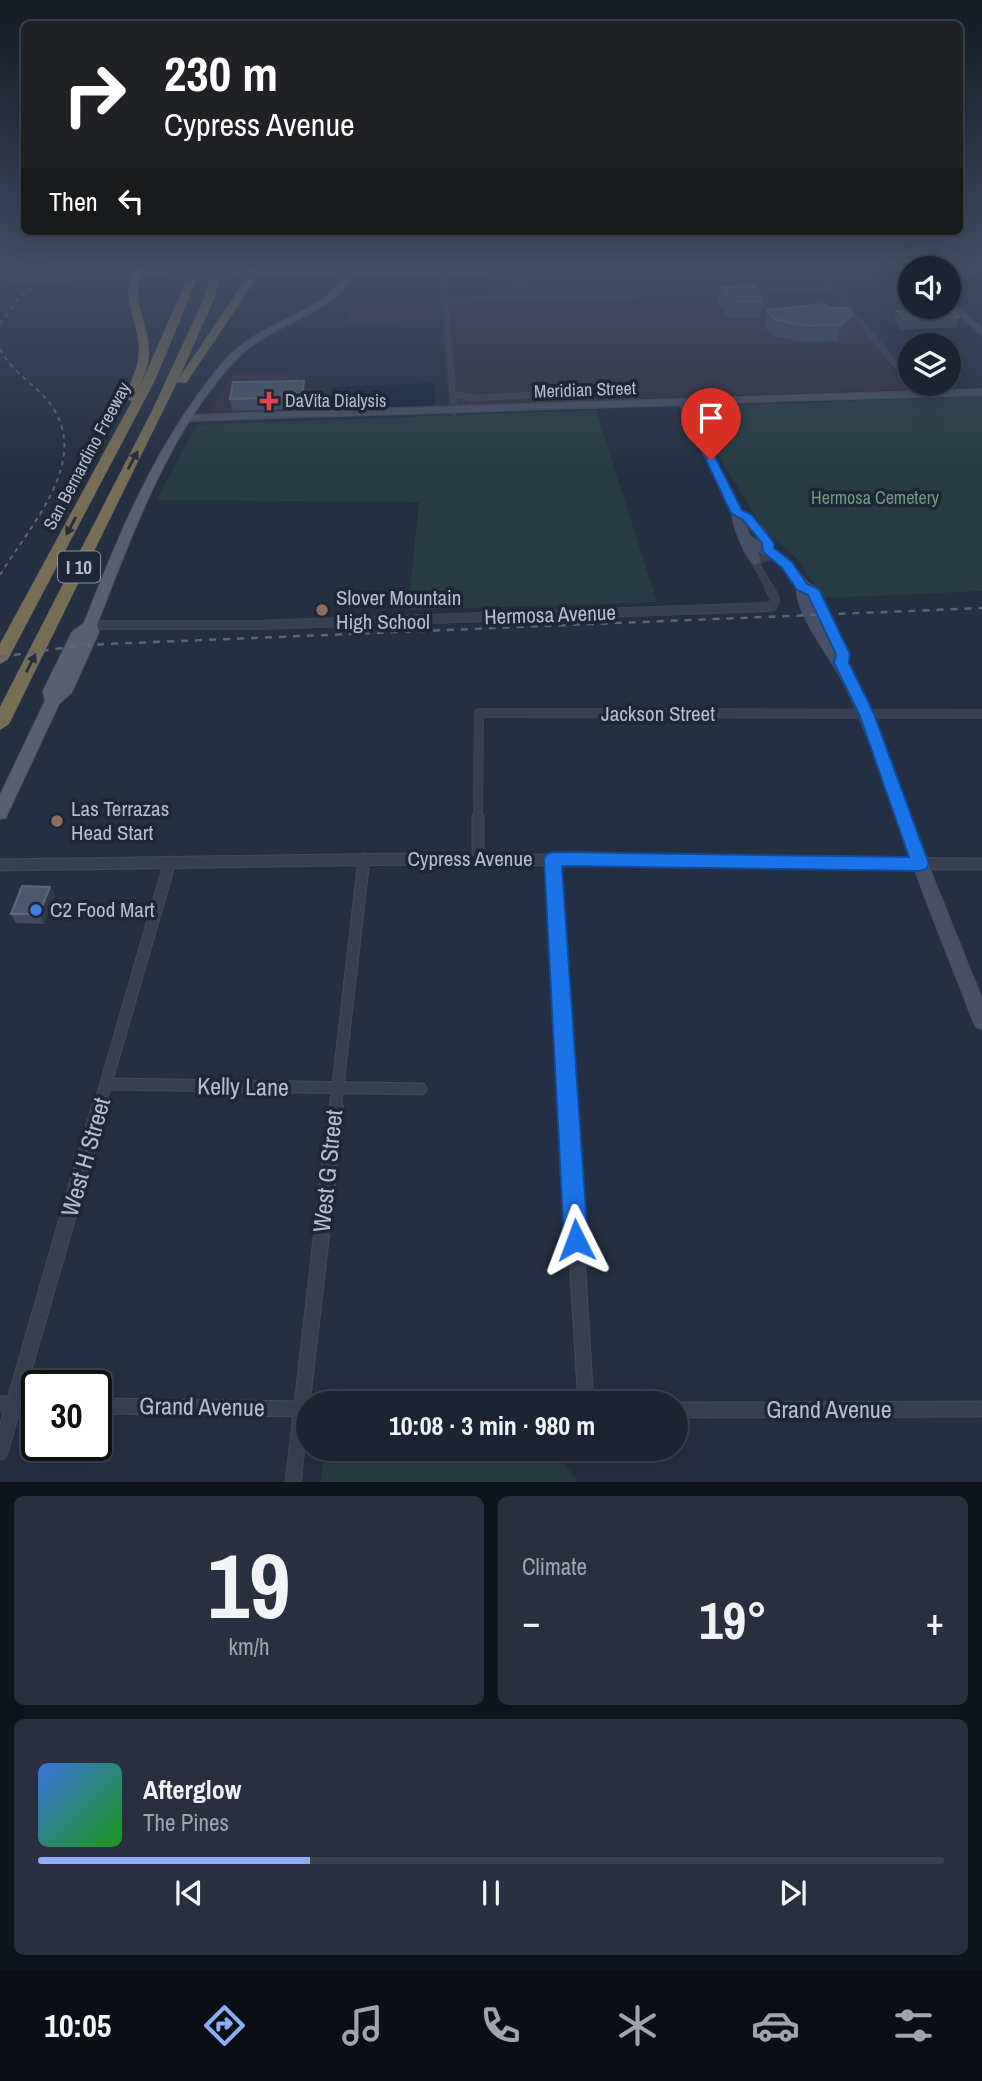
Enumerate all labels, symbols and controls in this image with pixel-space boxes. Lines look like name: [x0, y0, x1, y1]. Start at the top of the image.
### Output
text: 230 m: [164, 40, 278, 106]
icon: right: [49, 49, 140, 140]
text: Cypress Avenue: [164, 103, 355, 146]
icon: left: [112, 182, 150, 220]
text: Then: [49, 184, 98, 219]
map controls: [898, 256, 961, 396]
button: sound: [898, 256, 961, 319]
button: layers: [898, 333, 961, 396]
street label: Meridian Street: [534, 375, 636, 404]
street label: San Bernardino Freeway: [37, 377, 136, 534]
place label: DaVita Dialysis: [285, 388, 386, 413]
pin: [681, 388, 741, 460]
marker: DaVita Dialysis: [259, 391, 279, 411]
icon: arrive: [692, 399, 730, 437]
one-way arrow: [127, 450, 139, 470]
park label: Hermosa Cemetery: [811, 485, 940, 510]
one-way arrow: [65, 516, 77, 536]
road number: I 10: [58, 552, 100, 582]
place label: Slover Mountain High School: [336, 583, 461, 636]
street label: Hermosa Avenue: [484, 598, 616, 631]
marker: Slover Mountain High School: [314, 602, 330, 618]
one-way arrow: [25, 653, 36, 673]
street label: Jackson Street: [601, 699, 715, 728]
place label: Las Terrazas Head Start: [71, 794, 169, 847]
marker: Las Terrazas Head Start: [49, 813, 65, 829]
street label: Cypress Avenue: [407, 844, 533, 873]
place label: C2 Food Mart: [50, 895, 155, 924]
marker: C2 Food Mart: [28, 902, 44, 918]
street label: Kelly Lane: [197, 1069, 289, 1103]
street label: West H Street: [53, 1093, 117, 1220]
street label: West G Street: [305, 1107, 349, 1234]
position arrow: [539, 1203, 613, 1277]
speed limit sign: 30: [21, 1370, 112, 1461]
street label: Grand Avenue: [139, 1389, 265, 1423]
street label: Grand Avenue: [766, 1393, 892, 1425]
text: 10:08 · 3 min · 980 m: [389, 1408, 595, 1443]
text: 19: [208, 1524, 291, 1646]
text: Climate: [522, 1551, 587, 1582]
text: 19°: [699, 1585, 767, 1655]
text: −: [522, 1596, 540, 1647]
text: +: [926, 1596, 944, 1647]
text: km/h: [229, 1631, 269, 1662]
text: Afterglow: [143, 1772, 241, 1807]
text: The Pines: [143, 1807, 229, 1838]
icon: previous: [170, 1874, 208, 1912]
icon: pause: [472, 1874, 510, 1912]
icon: next: [774, 1874, 812, 1912]
icon: directions: [200, 2001, 249, 2050]
icon: music: [338, 2001, 387, 2050]
icon: phone: [476, 2001, 525, 2050]
icon: climate: [613, 2001, 662, 2050]
icon: car: [751, 2001, 800, 2050]
icon: filters: [889, 2001, 938, 2050]
text: 10:05: [44, 2004, 111, 2047]

